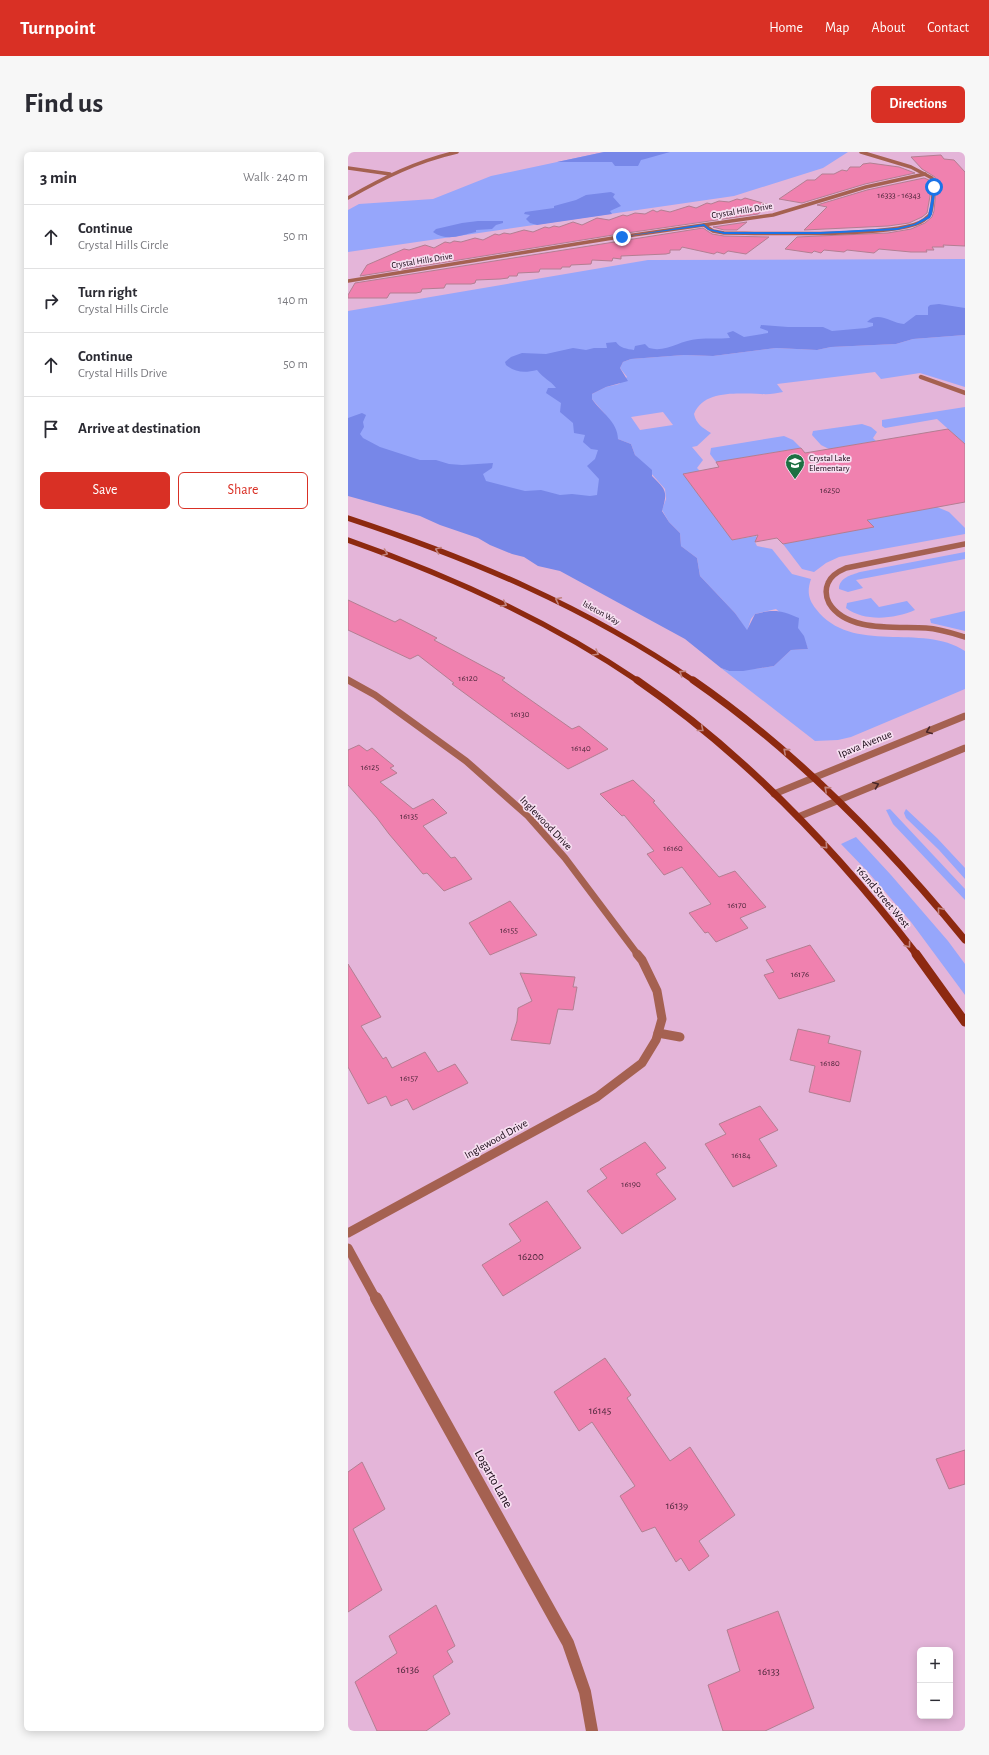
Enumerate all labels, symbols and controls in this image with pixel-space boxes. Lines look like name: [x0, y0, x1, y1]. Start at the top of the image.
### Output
text: Turnpoint: [20, 19, 95, 38]
text: Home: [769, 21, 803, 35]
text: Map: [825, 21, 849, 35]
text: About: [871, 21, 905, 35]
text: Contact: [927, 21, 969, 35]
button: Directions: [871, 86, 965, 123]
text: Find us: [24, 90, 103, 118]
text: 3 min: [40, 169, 77, 186]
text: Walk · 240 m: [243, 171, 308, 184]
route start: [925, 178, 943, 196]
house number: 16333 - 16343: [877, 191, 921, 200]
street label: Crystal Hills Drive: [711, 202, 773, 220]
text: Continue: [78, 221, 133, 236]
icon: ahead: [40, 226, 62, 248]
route end: [613, 228, 631, 246]
text: 50 m: [283, 230, 308, 243]
text: Crystal Hills Circle: [78, 239, 168, 252]
street label: Crystal Hills Drive: [391, 252, 453, 270]
text: Turn right: [78, 285, 137, 300]
icon: right: [40, 290, 62, 312]
text: 140 m: [278, 294, 308, 307]
text: Crystal Hills Circle: [78, 303, 168, 316]
text: Continue: [78, 349, 133, 364]
icon: ahead: [40, 354, 62, 376]
text: 50 m: [283, 358, 308, 371]
text: Crystal Hills Drive: [78, 367, 167, 380]
icon: arrive: [40, 418, 62, 440]
text: Arrive at destination: [78, 421, 201, 436]
school or university icon: Crystal Lake Elementary: [784, 452, 806, 480]
place label: Crystal Lake Elementary: [809, 454, 850, 473]
button: Save: [40, 472, 170, 509]
button: Share: [178, 472, 308, 509]
house number: 16250: [820, 486, 840, 495]
one-way arrow: [435, 546, 442, 554]
one-way arrow: [381, 549, 388, 557]
one-way arrow: [555, 597, 562, 605]
one-way arrow: [500, 599, 508, 607]
street label: Isleton Way: [581, 599, 621, 627]
one-way arrow: [592, 648, 599, 655]
one-way arrow: [679, 670, 686, 678]
house number: 16120: [458, 674, 478, 683]
house number: 16130: [511, 710, 530, 719]
one-way arrow: [696, 724, 703, 731]
one-way arrow: [925, 726, 932, 734]
street label: Ipava Avenue: [837, 728, 893, 760]
house number: 16140: [571, 744, 591, 753]
one-way arrow: [783, 749, 791, 756]
house number: 16125: [361, 763, 379, 772]
one-way arrow: [872, 781, 879, 789]
one-way arrow: [825, 786, 832, 793]
street label: Inglewood Drive: [518, 794, 574, 852]
house number: 16135: [400, 812, 418, 821]
one-way arrow: [820, 841, 827, 848]
house number: 16160: [663, 844, 683, 853]
street label: 162nd Street West: [854, 864, 912, 930]
house number: 16170: [728, 901, 747, 910]
one-way arrow: [938, 907, 945, 915]
house number: 16155: [500, 926, 518, 935]
one-way arrow: [903, 941, 910, 948]
house number: 16176: [791, 970, 809, 979]
house number: 16180: [820, 1059, 840, 1068]
house number: 16157: [400, 1074, 418, 1083]
street label: Inglewood Drive: [463, 1117, 529, 1161]
house number: 16184: [731, 1151, 751, 1160]
house number: 16190: [621, 1180, 641, 1189]
house number: 16200: [518, 1251, 544, 1262]
house number: 16145: [589, 1405, 612, 1416]
street label: Logarto Lane: [472, 1448, 514, 1510]
house number: 16139: [666, 1500, 688, 1511]
map controls: [917, 1647, 953, 1719]
button: +: [917, 1647, 953, 1683]
house number: 16136: [397, 1664, 419, 1675]
house number: 16133: [758, 1666, 780, 1677]
button: −: [917, 1683, 953, 1719]

